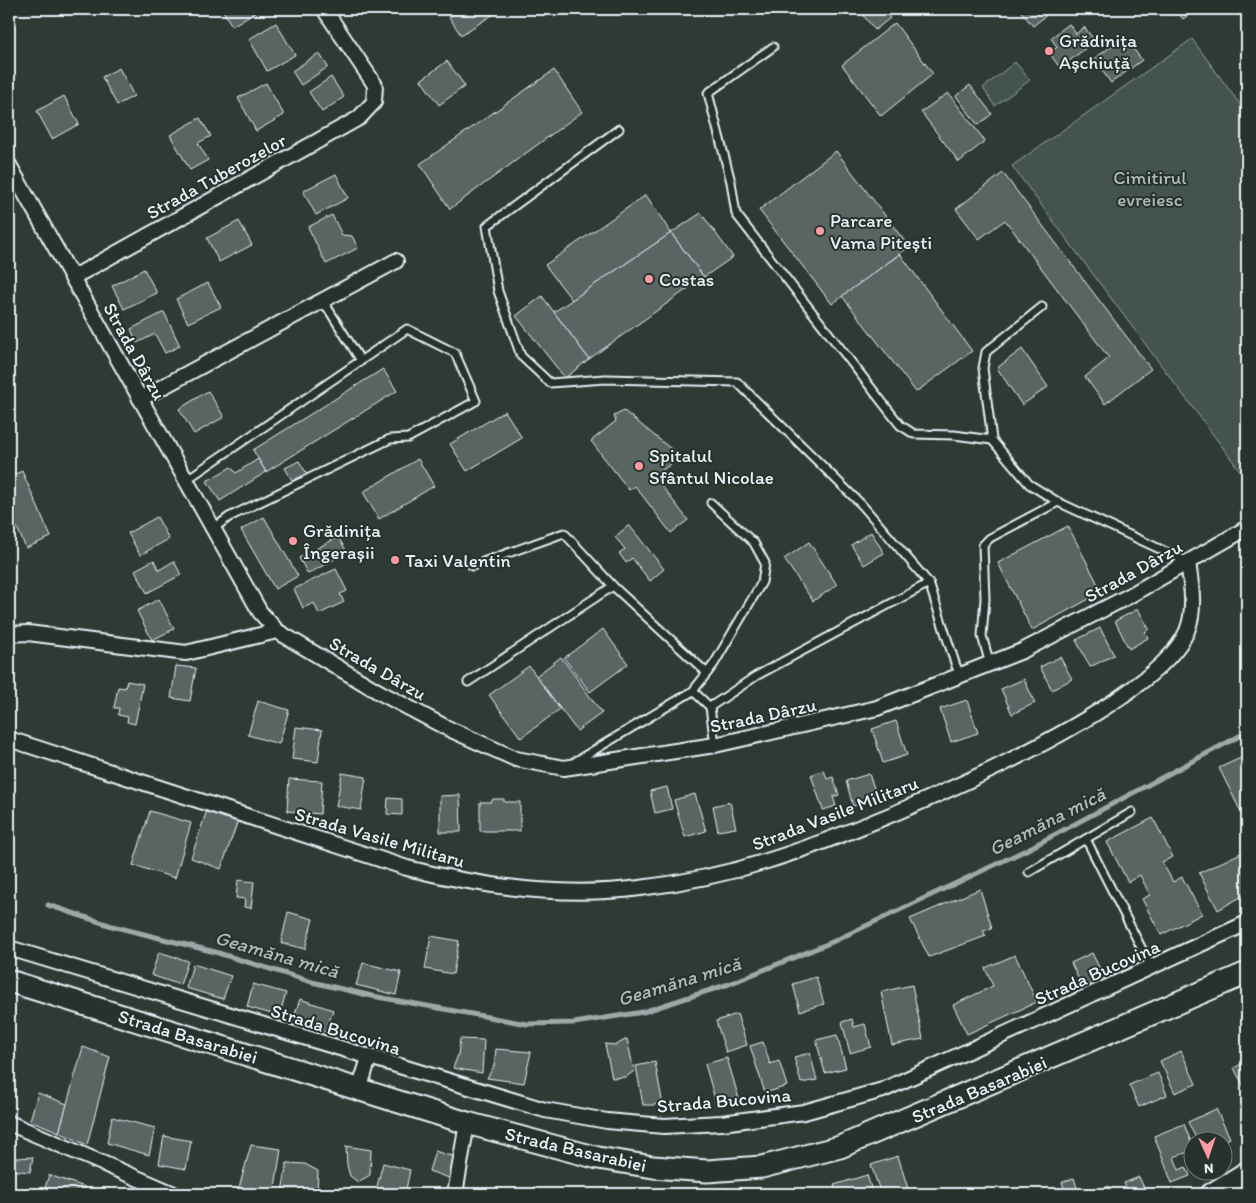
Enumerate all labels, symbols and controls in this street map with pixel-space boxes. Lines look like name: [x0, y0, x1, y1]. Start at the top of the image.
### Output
place label: Grădinița Așchiuță: [1059, 29, 1137, 74]
marker: Grădinița Așchiuță: [1043, 45, 1055, 57]
street label: Strada Tuberozelor: [142, 128, 291, 224]
park label: Cimitirul evreiesc: [1113, 166, 1187, 211]
place label: Parcare Vama Pitești: [830, 209, 932, 254]
marker: Parcare Vama Pitești: [814, 225, 826, 237]
place label: Costas: [659, 268, 714, 291]
marker: Costas: [643, 273, 655, 285]
street label: Strada Dârzu: [98, 298, 171, 404]
place label: Spitalul Sfântul Nicolae: [649, 444, 774, 489]
marker: Spitalul Sfântul Nicolae: [633, 460, 645, 472]
place label: Grădinița Îngerașii: [303, 519, 381, 564]
marker: Grădinița Îngerașii: [287, 535, 299, 547]
street label: Strada Dârzu: [1080, 535, 1186, 608]
place label: Taxi Valentin: [405, 549, 511, 572]
marker: Taxi Valentin: [389, 554, 401, 566]
street label: Strada Dârzu: [325, 631, 431, 706]
street label: Strada Dârzu: [708, 693, 819, 738]
street label: Strada Vasile Militaru: [749, 771, 922, 856]
water label: Geamăna mică: [985, 781, 1110, 861]
street label: Strada Vasile Militaru: [292, 802, 468, 873]
water label: Geamăna mică: [212, 925, 342, 983]
street label: Strada Bucovina: [1031, 935, 1163, 1010]
water label: Geamăna mică: [614, 951, 744, 1011]
street label: Strada Bucovina: [268, 999, 404, 1060]
street label: Strada Basarabiei: [115, 1004, 260, 1069]
street label: Strada Basarabiei: [908, 1051, 1050, 1128]
street label: Strada Bucovina: [656, 1083, 792, 1118]
street label: Strada Basarabiei: [503, 1122, 649, 1177]
north arrow: [1184, 1130, 1234, 1180]
text: N: [1203, 1160, 1214, 1177]

